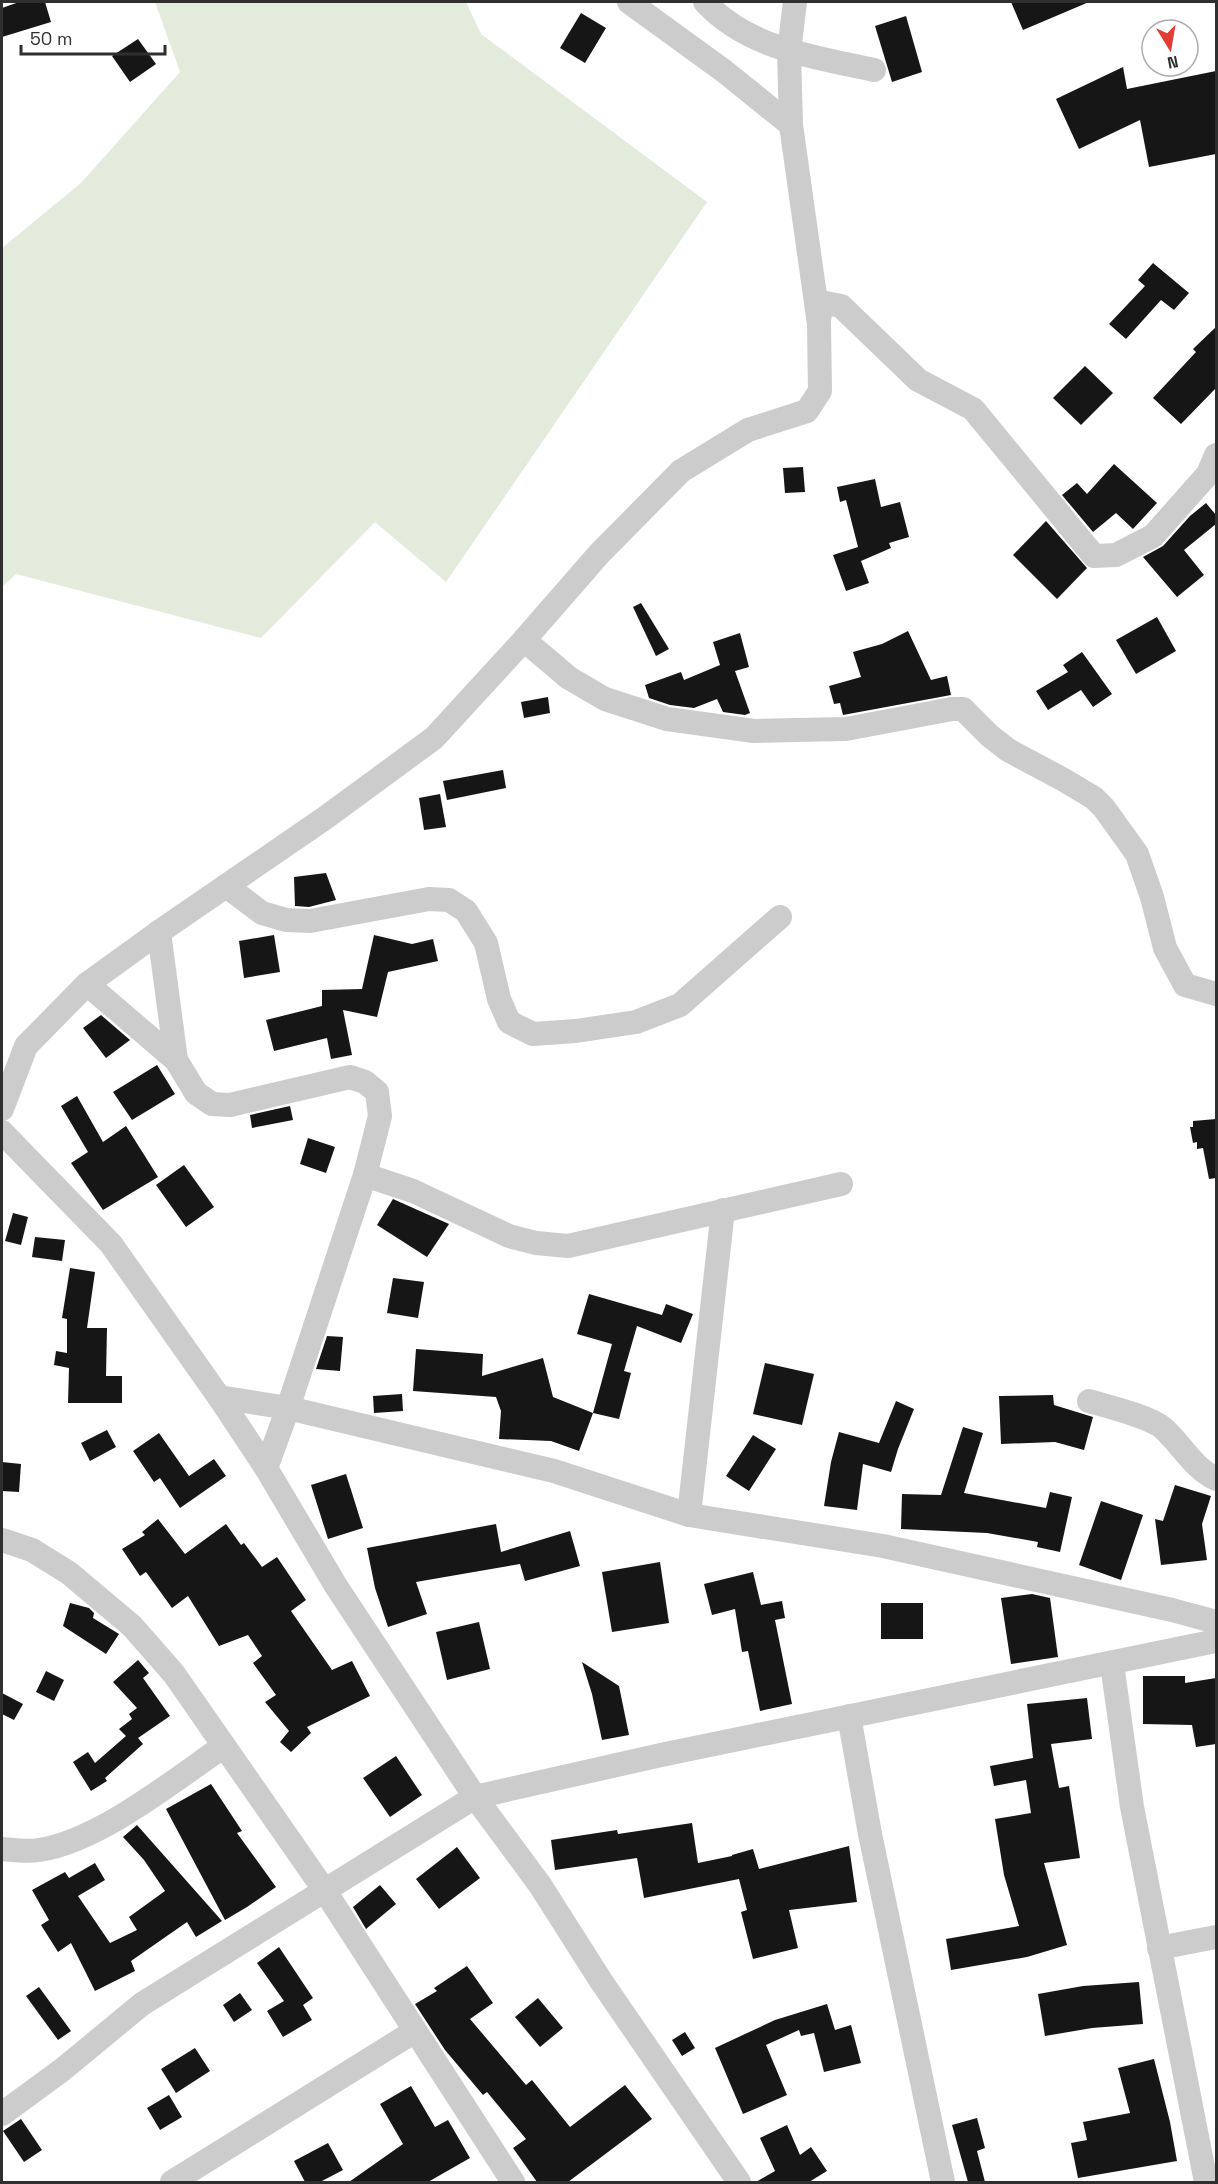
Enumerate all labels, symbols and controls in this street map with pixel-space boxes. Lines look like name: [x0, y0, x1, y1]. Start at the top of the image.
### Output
scale bar: [21, 18, 165, 56]
north arrow: [1140, 18, 1200, 78]
text: 50 m: [30, 27, 72, 50]
text: N: [1165, 51, 1180, 74]

